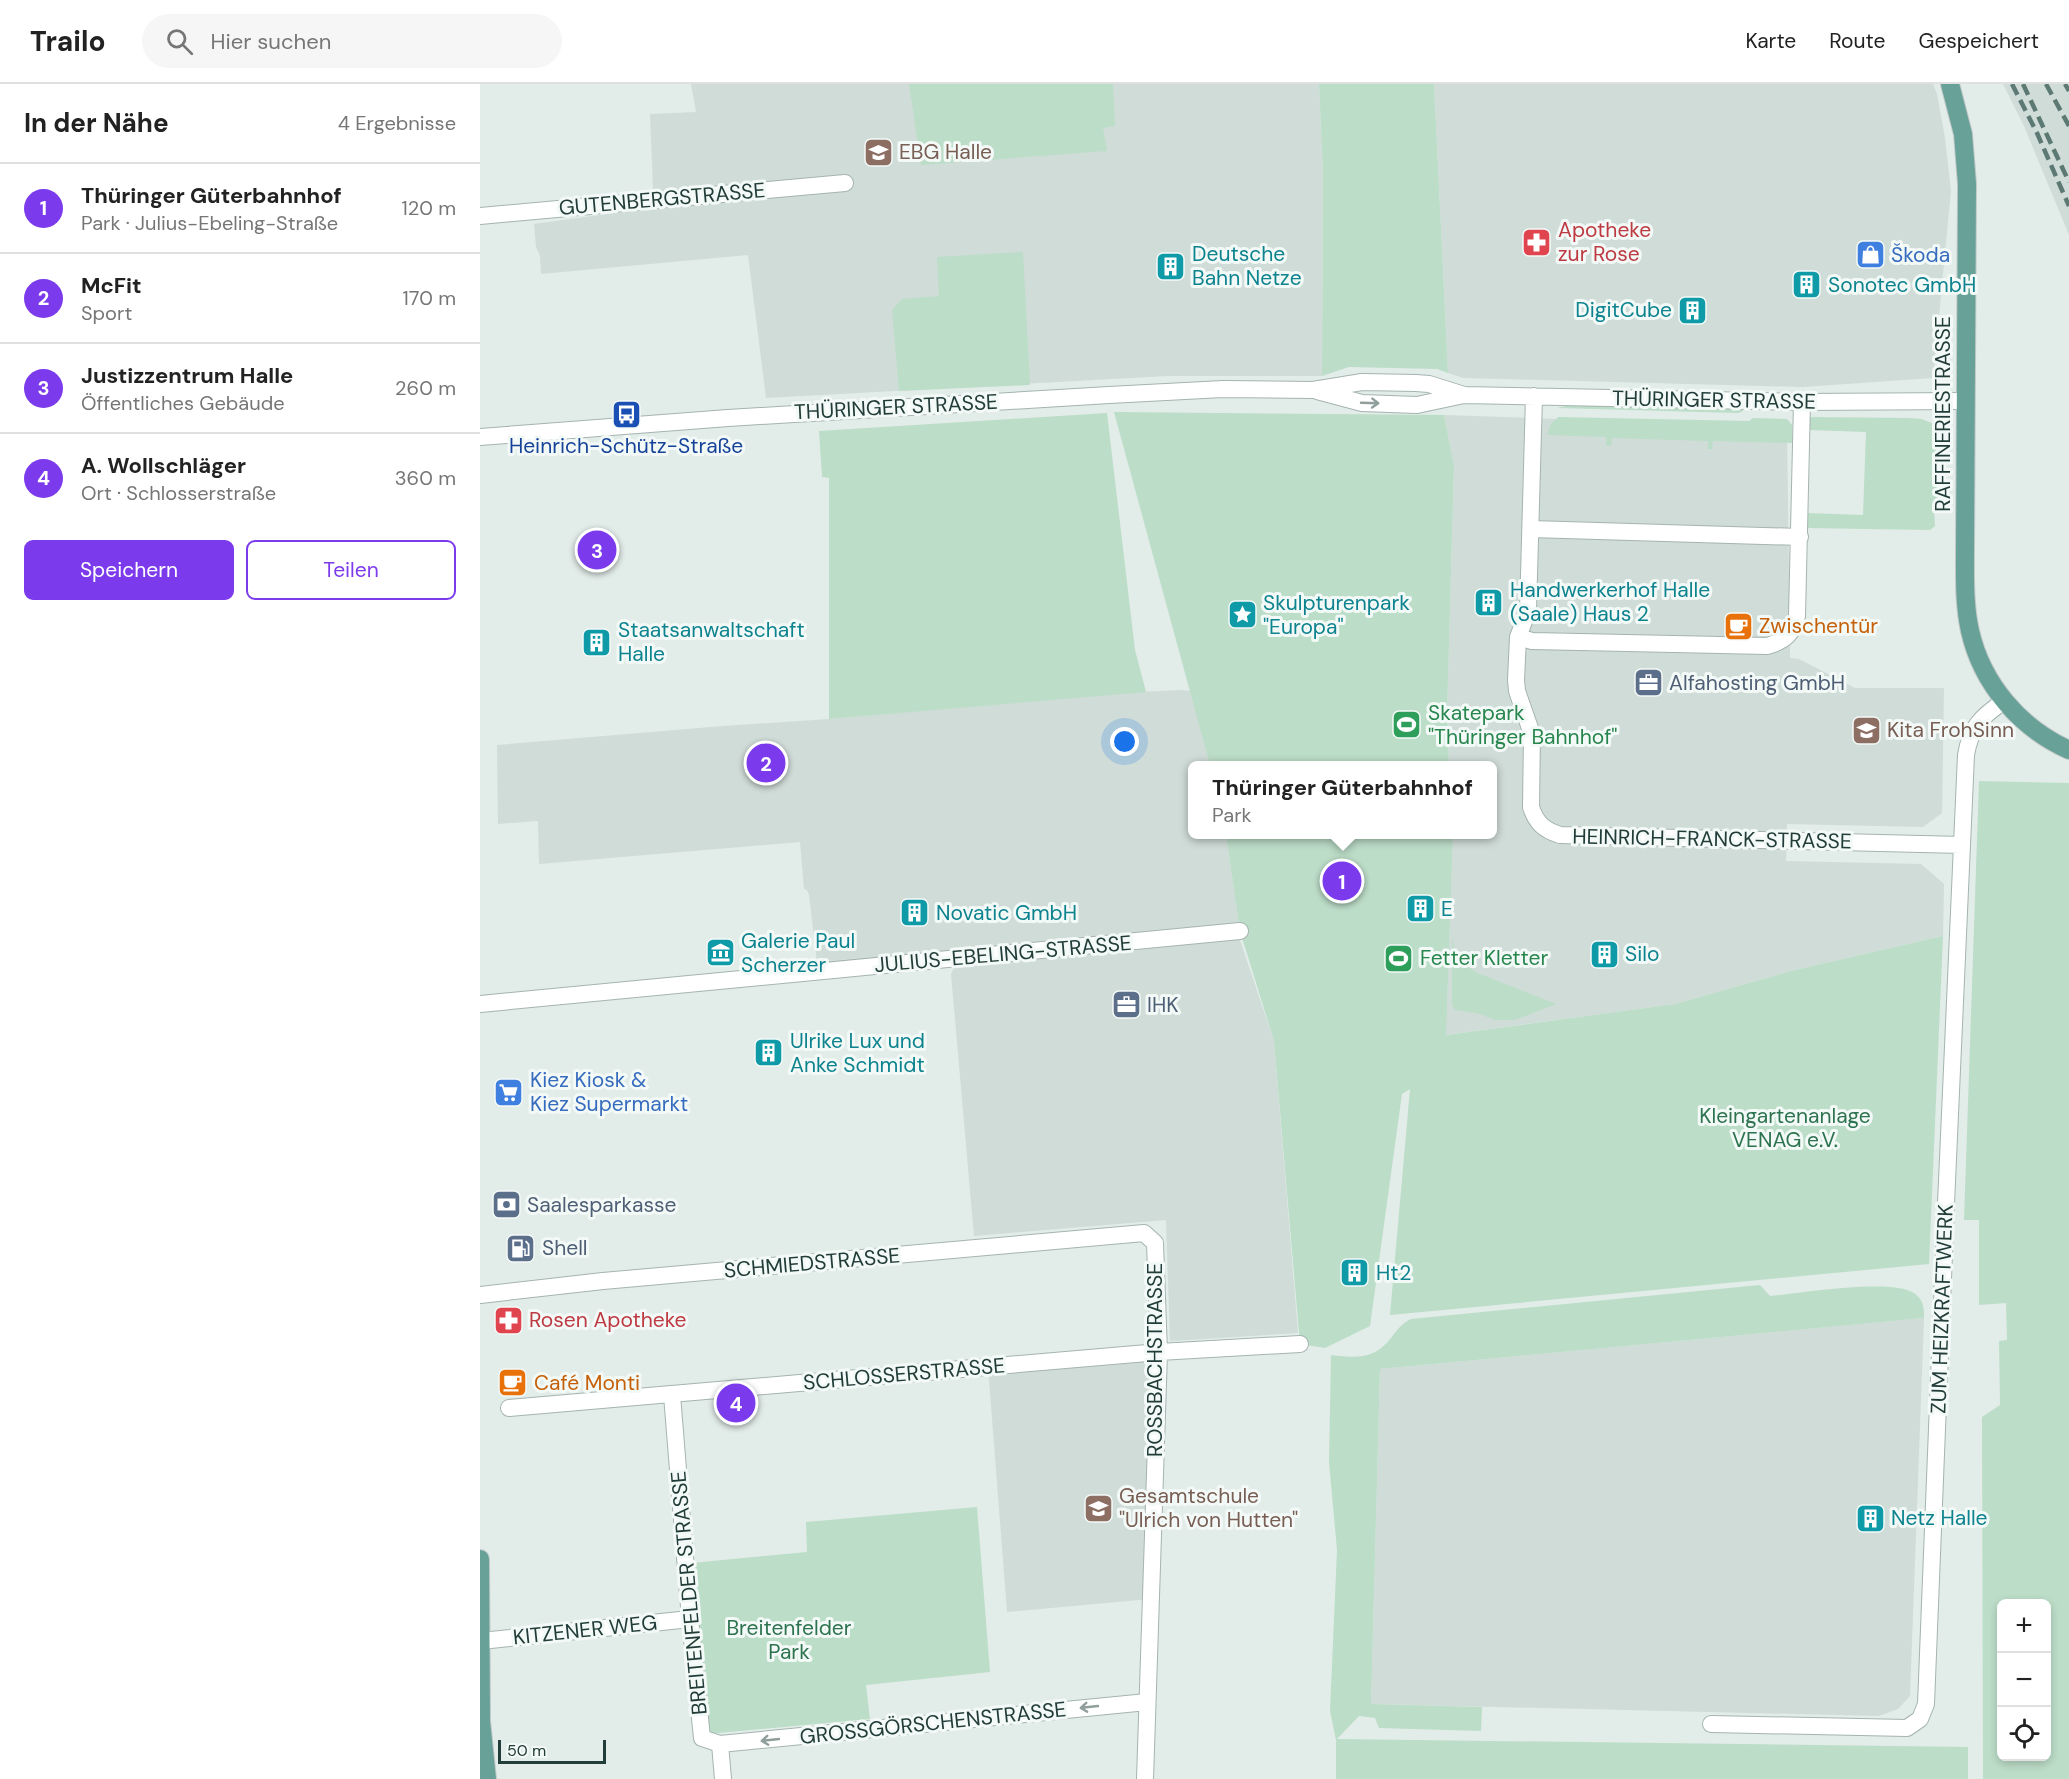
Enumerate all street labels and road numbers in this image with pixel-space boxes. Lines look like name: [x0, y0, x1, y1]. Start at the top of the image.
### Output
street label: GUTENBERGSTRASSE: [558, 176, 766, 222]
street label: RAFFINERIESTRASSE: [1929, 316, 1957, 512]
street label: THÜRINGER STRASSE: [1612, 384, 1816, 416]
street label: THÜRINGER STRASSE: [793, 388, 999, 426]
street label: HEINRICH-FRANCK-STRASSE: [1572, 823, 1852, 855]
street label: JULIUS-EBELING-STRASSE: [873, 929, 1133, 979]
street label: ZUM HEIZKRAFTWERK: [1924, 1204, 1960, 1414]
street label: SCHMIEDSTRASSE: [723, 1241, 901, 1285]
street label: ROSSBACHSTRASSE: [1141, 1263, 1169, 1457]
street label: SCHLOSSERSTRASSE: [802, 1351, 1006, 1397]
street label: BREITENFELDER STRASSE: [664, 1470, 714, 1716]
street label: KITZENER WEG: [512, 1609, 658, 1651]
street label: GROSSGÖRSCHENSTRASSE: [798, 1695, 1068, 1751]

